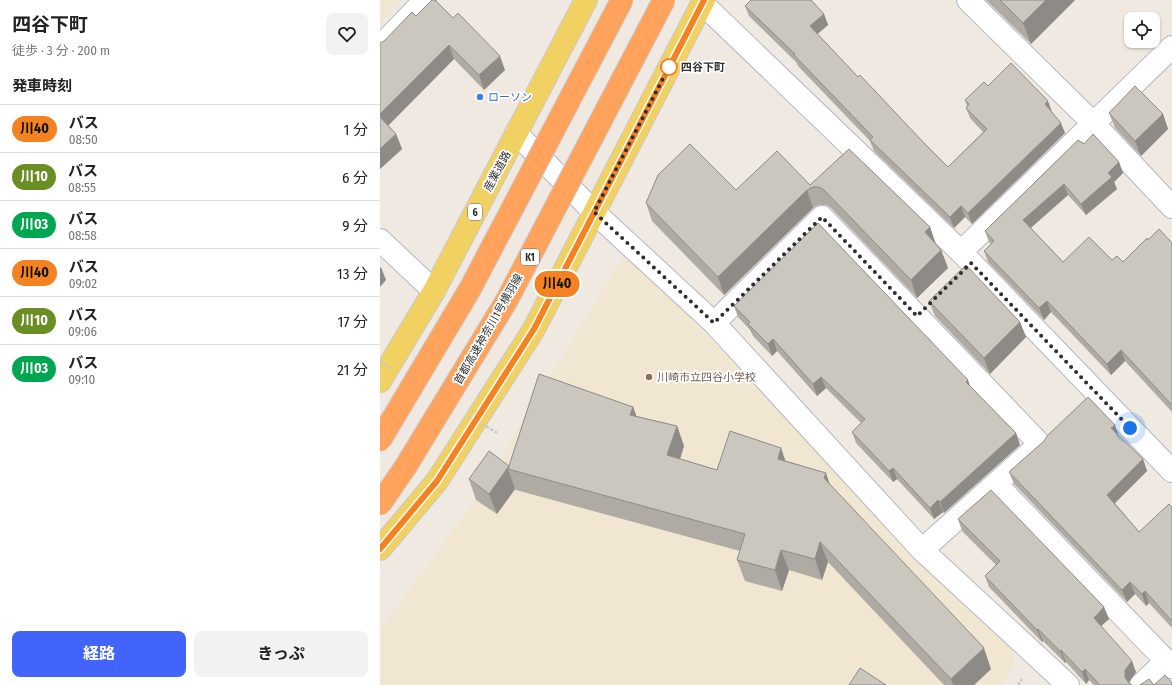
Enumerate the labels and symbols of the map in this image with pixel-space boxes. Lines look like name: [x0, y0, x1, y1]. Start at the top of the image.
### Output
marker: 四谷下町: [660, 58, 678, 76]
place label: 四谷下町: [681, 61, 725, 74]
place label: ローソン: [488, 91, 532, 104]
marker: ローソン: [475, 92, 485, 102]
street label: 産業道路: [481, 149, 514, 194]
road number: 6: [468, 204, 482, 220]
road number: K1: [521, 249, 539, 265]
line badge: 川40: [534, 271, 580, 297]
street label: 首都高速神奈川1号横羽線: [451, 272, 525, 387]
place label: 川崎市立四谷小学校: [657, 371, 756, 384]
marker: 川崎市立四谷小学校: [644, 372, 654, 382]
your location: [1120, 418, 1140, 438]

